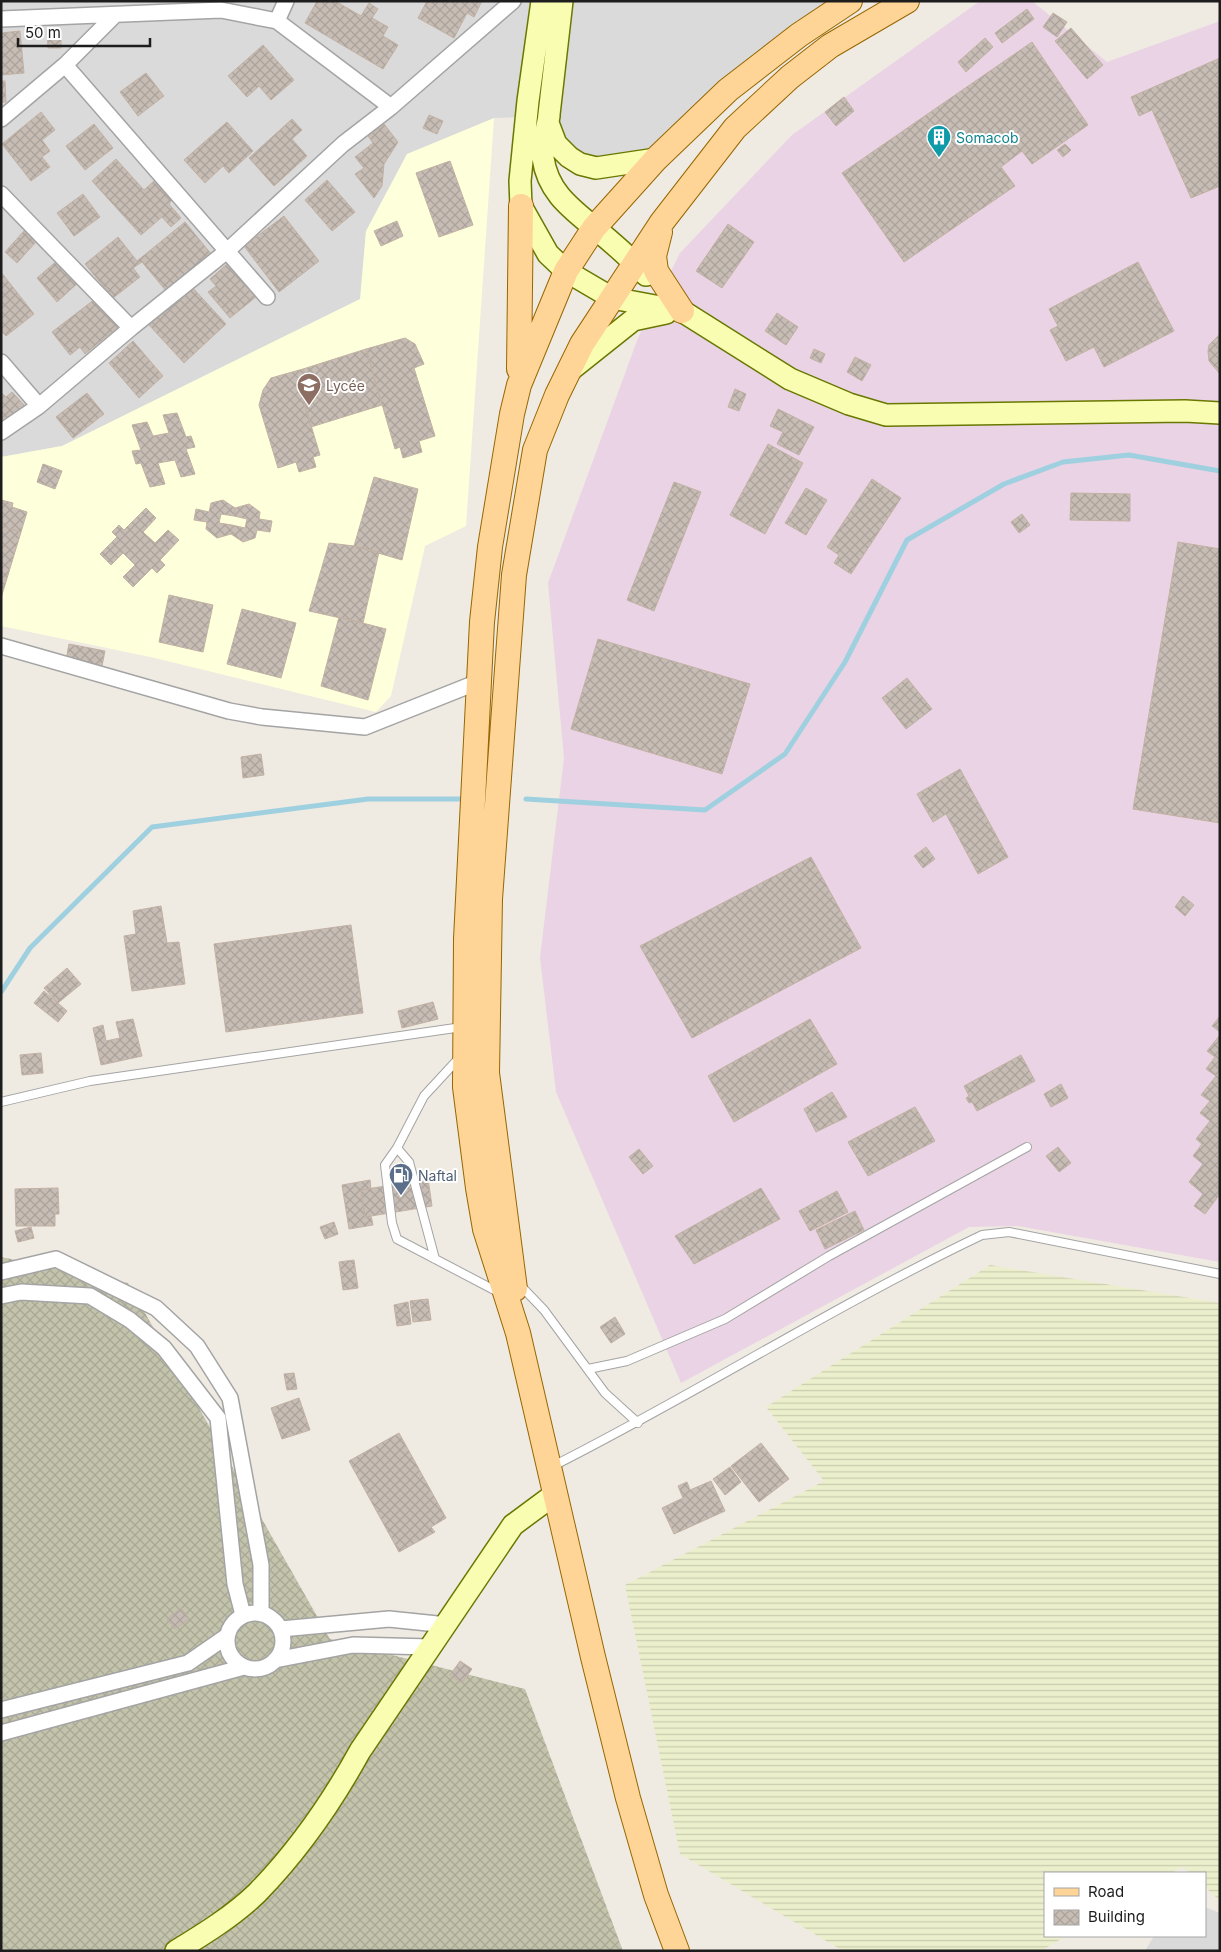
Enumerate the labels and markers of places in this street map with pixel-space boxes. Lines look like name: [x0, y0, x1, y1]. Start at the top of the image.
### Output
building icon: Somacob: [926, 124, 952, 158]
place label: Somacob: [956, 129, 1018, 146]
school or university icon: Lycée: [296, 372, 322, 406]
place label: Lycée: [326, 377, 365, 394]
fuel station icon: Naftal: [388, 1162, 414, 1196]
place label: Naftal: [418, 1167, 457, 1184]

